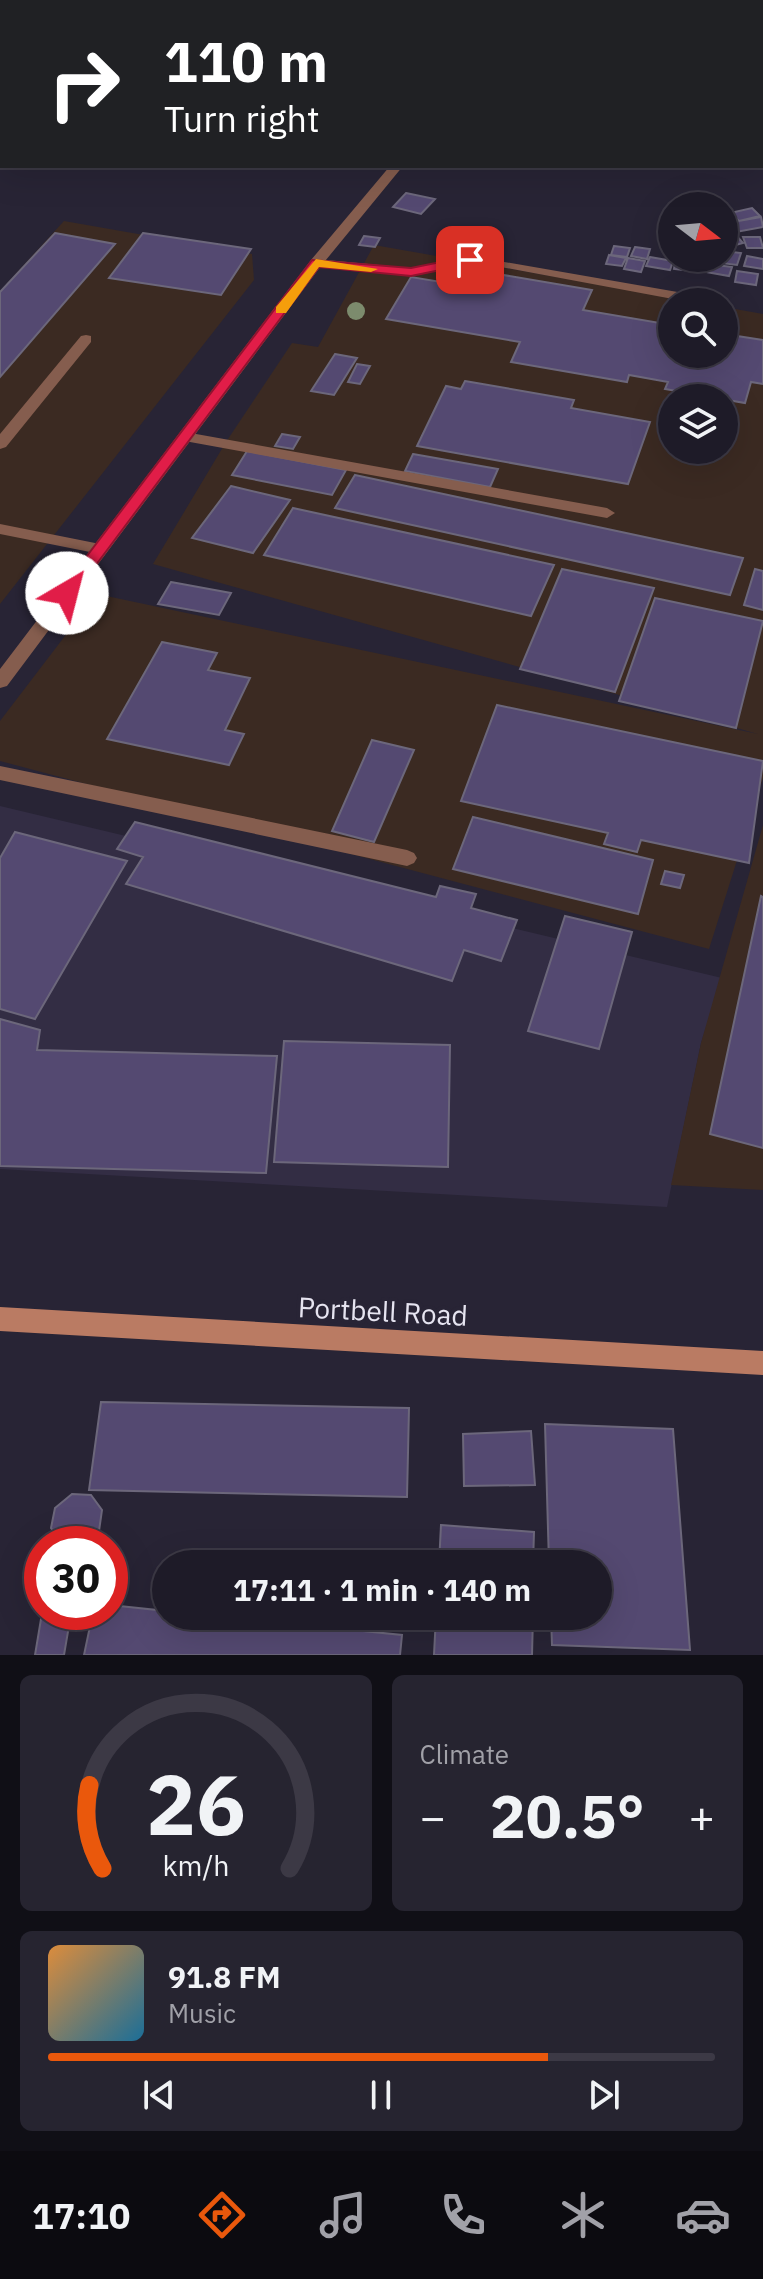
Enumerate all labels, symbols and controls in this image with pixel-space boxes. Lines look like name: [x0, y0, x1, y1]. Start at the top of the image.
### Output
text: 110 m: [164, 25, 328, 97]
icon: right: [32, 32, 136, 136]
text: Turn right: [164, 95, 320, 142]
north arrow: [658, 192, 738, 272]
map controls: [658, 192, 738, 464]
pin: [436, 226, 504, 294]
icon: arrive: [448, 238, 492, 282]
button: search: [658, 288, 738, 368]
button: layers: [658, 384, 738, 464]
position arrow: [25, 551, 109, 635]
street label: Portbell Road: [297, 1288, 469, 1334]
speed limit sign: 30: [24, 1526, 128, 1630]
text: 17:11 · 1 min · 140 m: [233, 1570, 531, 1609]
text: Climate: [420, 1737, 509, 1771]
text: 26: [146, 1750, 246, 1858]
text: 20.5°: [490, 1776, 645, 1855]
text: −: [420, 1788, 446, 1845]
text: +: [689, 1788, 715, 1845]
text: km/h: [162, 1847, 229, 1884]
text: 91.8 FM: [168, 1957, 281, 1996]
text: Music: [168, 1996, 236, 2030]
icon: previous: [137, 2073, 181, 2117]
icon: pause: [359, 2073, 403, 2117]
icon: next: [582, 2073, 626, 2117]
icon: directions: [194, 2187, 250, 2243]
icon: music: [315, 2187, 371, 2243]
icon: phone: [435, 2187, 491, 2243]
icon: climate: [555, 2187, 611, 2243]
icon: car: [675, 2187, 731, 2243]
text: 17:10: [32, 2192, 130, 2239]

